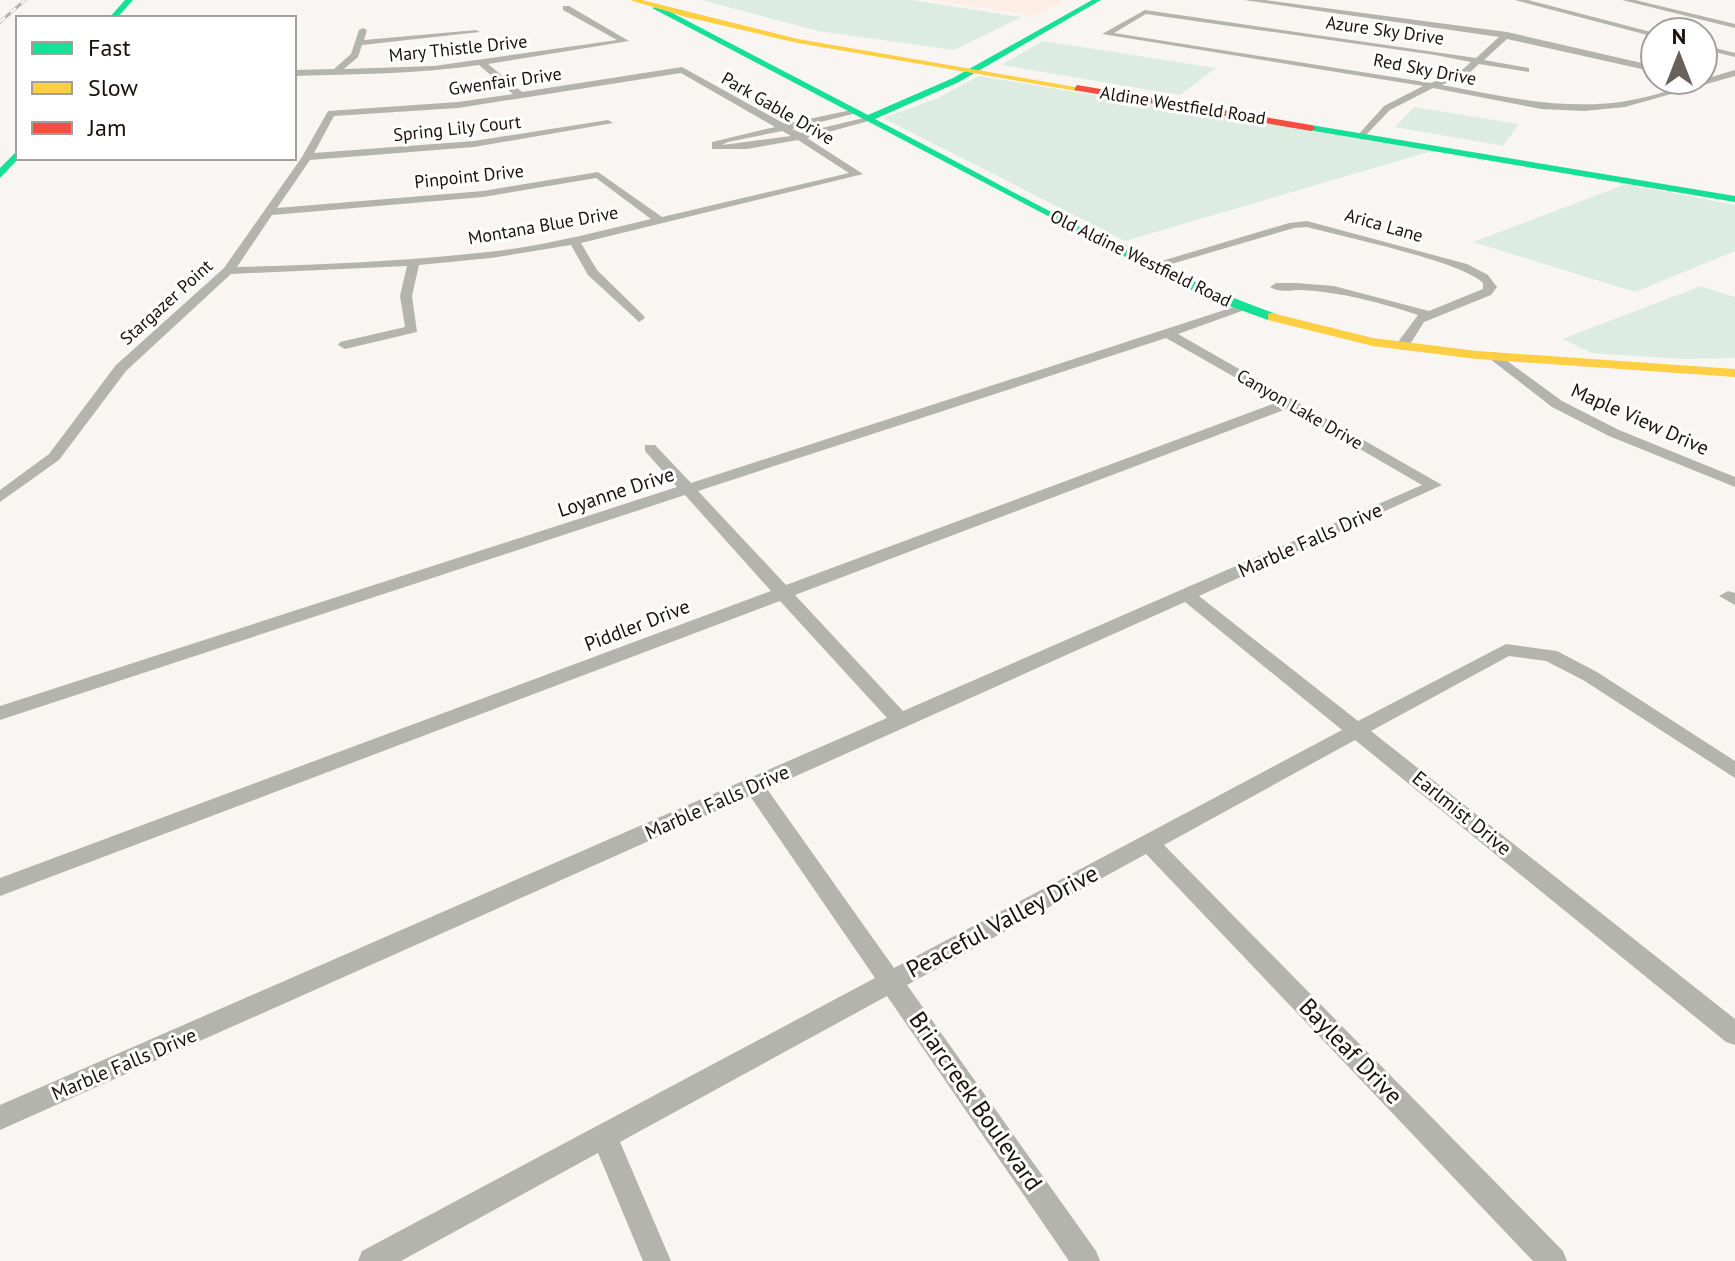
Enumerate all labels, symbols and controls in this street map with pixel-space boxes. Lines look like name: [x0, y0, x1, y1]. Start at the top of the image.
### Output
street label: Azure Sky Drive: [1325, 10, 1445, 50]
legend: [16, 16, 296, 160]
north arrow: [1639, 16, 1719, 96]
text: N: [1672, 22, 1686, 50]
street label: Mary Thistle Drive: [388, 29, 528, 67]
text: Fast: [88, 32, 131, 63]
street label: Red Sky Drive: [1372, 48, 1478, 90]
street label: Gwenfair Drive: [447, 62, 563, 100]
street label: Park Gable Drive: [717, 66, 839, 150]
text: Slow: [88, 72, 138, 103]
street label: Aldine Westfield Road: [1099, 81, 1267, 129]
street label: Spring Lily Court: [392, 110, 522, 146]
text: Jam: [87, 112, 126, 143]
street label: Pinpoint Drive: [413, 159, 525, 193]
street label: Montana Blue Drive: [466, 200, 620, 250]
street label: Arica Lane: [1342, 203, 1426, 247]
street label: Old Aldine Westfield Road: [1047, 204, 1235, 312]
street label: Stargazer Point: [115, 254, 217, 350]
street label: Canyon Lake Drive: [1233, 364, 1367, 454]
street label: Maple View Drive: [1567, 377, 1713, 461]
street label: Loyanne Drive: [554, 461, 678, 523]
street label: Marble Falls Drive: [1234, 497, 1386, 583]
street label: Piddler Drive: [581, 593, 693, 657]
street label: Marble Falls Drive: [641, 759, 793, 845]
street label: Earlmist Drive: [1407, 765, 1517, 861]
street label: Peaceful Valley Drive: [901, 857, 1103, 985]
street label: Bayleaf Drive: [1293, 991, 1409, 1111]
street label: Briarcreek Boulevard: [903, 1005, 1049, 1197]
street label: Marble Falls Drive: [47, 1022, 201, 1106]

